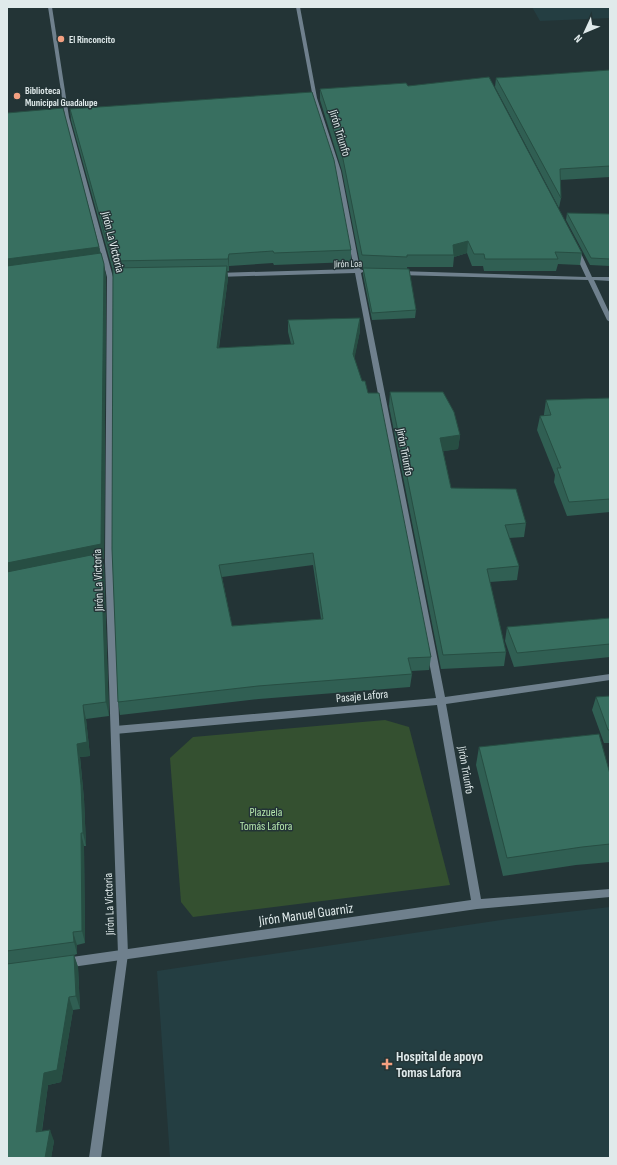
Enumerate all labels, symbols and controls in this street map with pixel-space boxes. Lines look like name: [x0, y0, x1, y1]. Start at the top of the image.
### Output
north arrow: [565, 12, 605, 52]
text: N: [571, 32, 585, 45]
marker: El Rinconcito: [56, 34, 66, 44]
place label: El Rinconcito: [69, 34, 115, 46]
place label: Biblioteca Municipal Guadalupe: [25, 85, 98, 109]
marker: Biblioteca Municipal Guadalupe: [12, 91, 22, 101]
street label: Jirón Triunfo: [325, 107, 354, 158]
street label: Jirón La Victoria: [97, 209, 127, 274]
street label: Jirón Loa: [333, 258, 362, 270]
street label: Jirón Triunfo: [392, 426, 416, 477]
street label: Jirón La Victoria: [90, 548, 107, 612]
street label: Pasaje Lafora: [335, 687, 389, 706]
street label: Jirón Triunfo: [454, 744, 477, 795]
park label: Plazuela Tomás Lafora: [240, 805, 293, 834]
street label: Jirón La Victoria: [101, 872, 118, 936]
street label: Jirón Manuel Guarniz: [257, 899, 354, 930]
place label: Hospital de apoyo Tomas Lafora: [396, 1048, 483, 1081]
marker: Hospital de apoyo Tomas Lafora: [381, 1058, 393, 1070]

